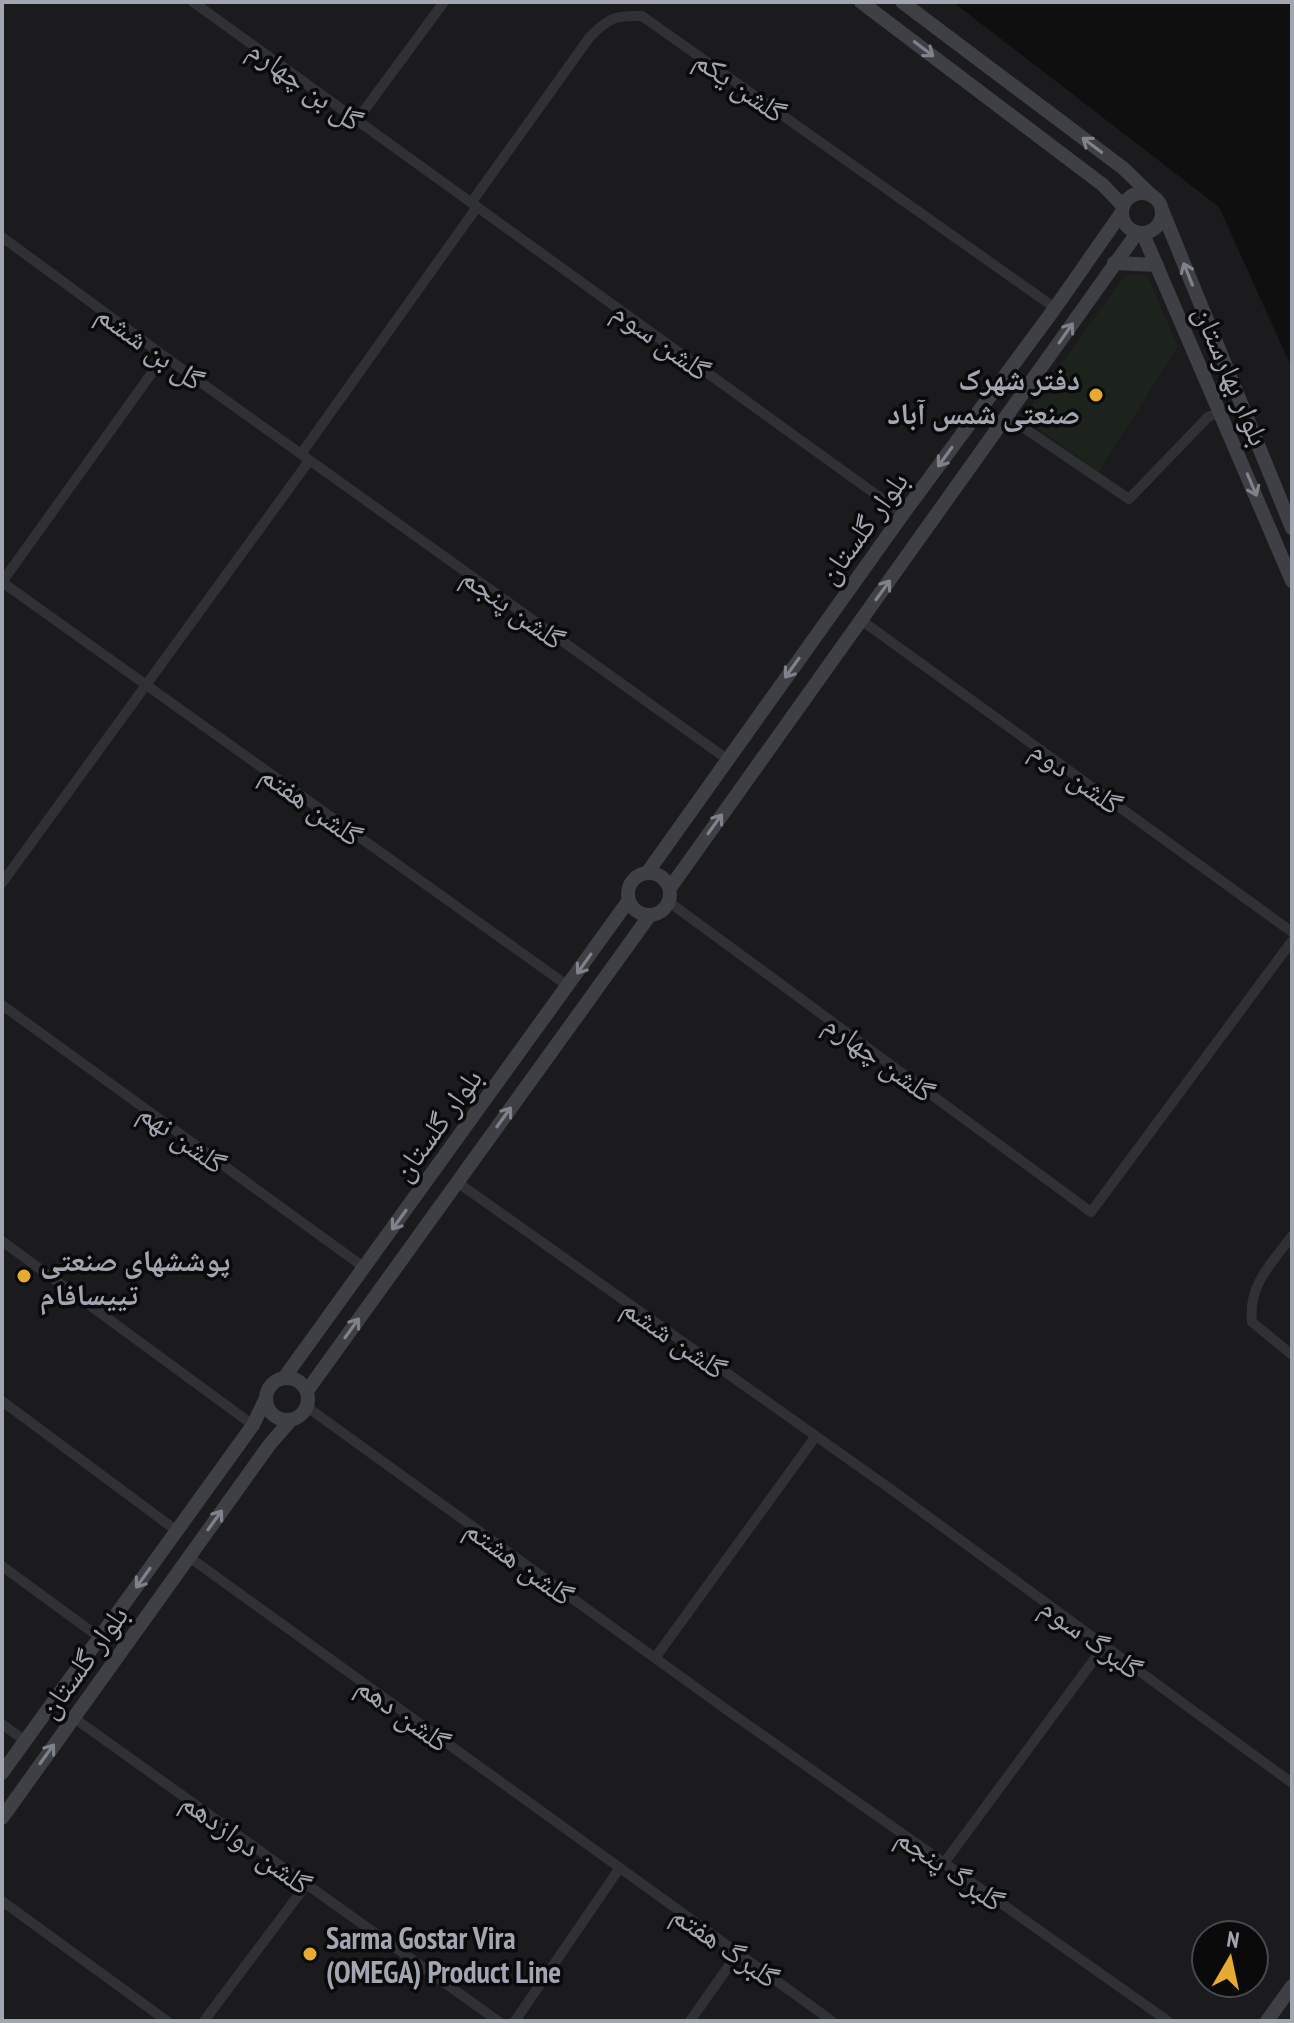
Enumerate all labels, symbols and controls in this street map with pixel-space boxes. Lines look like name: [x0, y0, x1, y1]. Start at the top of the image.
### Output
street label: گل بن چهارم: [240, 29, 371, 140]
street label: گلشن یکم: [686, 39, 795, 132]
one-way arrow: [913, 41, 934, 58]
one-way arrow: [1082, 136, 1103, 153]
one-way arrow: [1180, 262, 1194, 287]
street label: گلشن سوم: [605, 291, 719, 390]
street label: گل بن ششم: [88, 294, 213, 400]
street label: بلوار بهارستان: [1186, 299, 1280, 451]
one-way arrow: [1058, 322, 1074, 344]
place label: دفتر شهرک صنعتی شمس آباد: [887, 359, 1080, 432]
marker: دفتر شهرک صنعتی شمس آباد: [1087, 386, 1105, 404]
one-way arrow: [937, 446, 953, 468]
street label: بلوار گلستان: [808, 463, 916, 591]
one-way arrow: [1245, 472, 1260, 497]
street label: گلشن پنجم: [453, 556, 573, 659]
one-way arrow: [875, 580, 891, 602]
one-way arrow: [784, 657, 801, 678]
street label: گلشن دوم: [1023, 729, 1131, 823]
street label: گلشن هفتم: [252, 754, 371, 856]
one-way arrow: [707, 814, 723, 836]
one-way arrow: [576, 952, 592, 974]
street label: گلشن چهارم: [816, 1004, 943, 1111]
street label: بلوار گلستان: [382, 1060, 490, 1188]
street label: گلشن نهم: [130, 1092, 235, 1184]
one-way arrow: [496, 1107, 513, 1129]
one-way arrow: [391, 1209, 408, 1231]
place label: پوششهای صنعتی تییسافام: [40, 1240, 230, 1316]
marker: پوششهای صنعتی تییسافام: [15, 1267, 33, 1285]
street label: گلشن ششم: [614, 1287, 735, 1389]
one-way arrow: [344, 1318, 361, 1339]
street label: گلشن هشتم: [457, 1508, 582, 1615]
one-way arrow: [207, 1510, 224, 1532]
one-way arrow: [135, 1566, 151, 1588]
street label: گلبرگ سوم: [1033, 1587, 1151, 1688]
street label: بلوار گلستان: [28, 1597, 136, 1725]
street label: گلشن دهم: [348, 1666, 459, 1762]
one-way arrow: [39, 1744, 56, 1766]
street label: گلشن دوازدهم: [173, 1781, 320, 1904]
street label: گلبرگ پنجم: [888, 1817, 1013, 1921]
street label: گلبرگ هفتم: [664, 1894, 787, 1998]
place label: Sarma Gostar Vira (OMEGA) Product Line: [326, 1918, 561, 1991]
north arrow: [1190, 1919, 1270, 1999]
text: N: [1225, 1924, 1241, 1954]
marker: Sarma Gostar Vira (OMEGA) Product Line: [301, 1945, 319, 1963]

